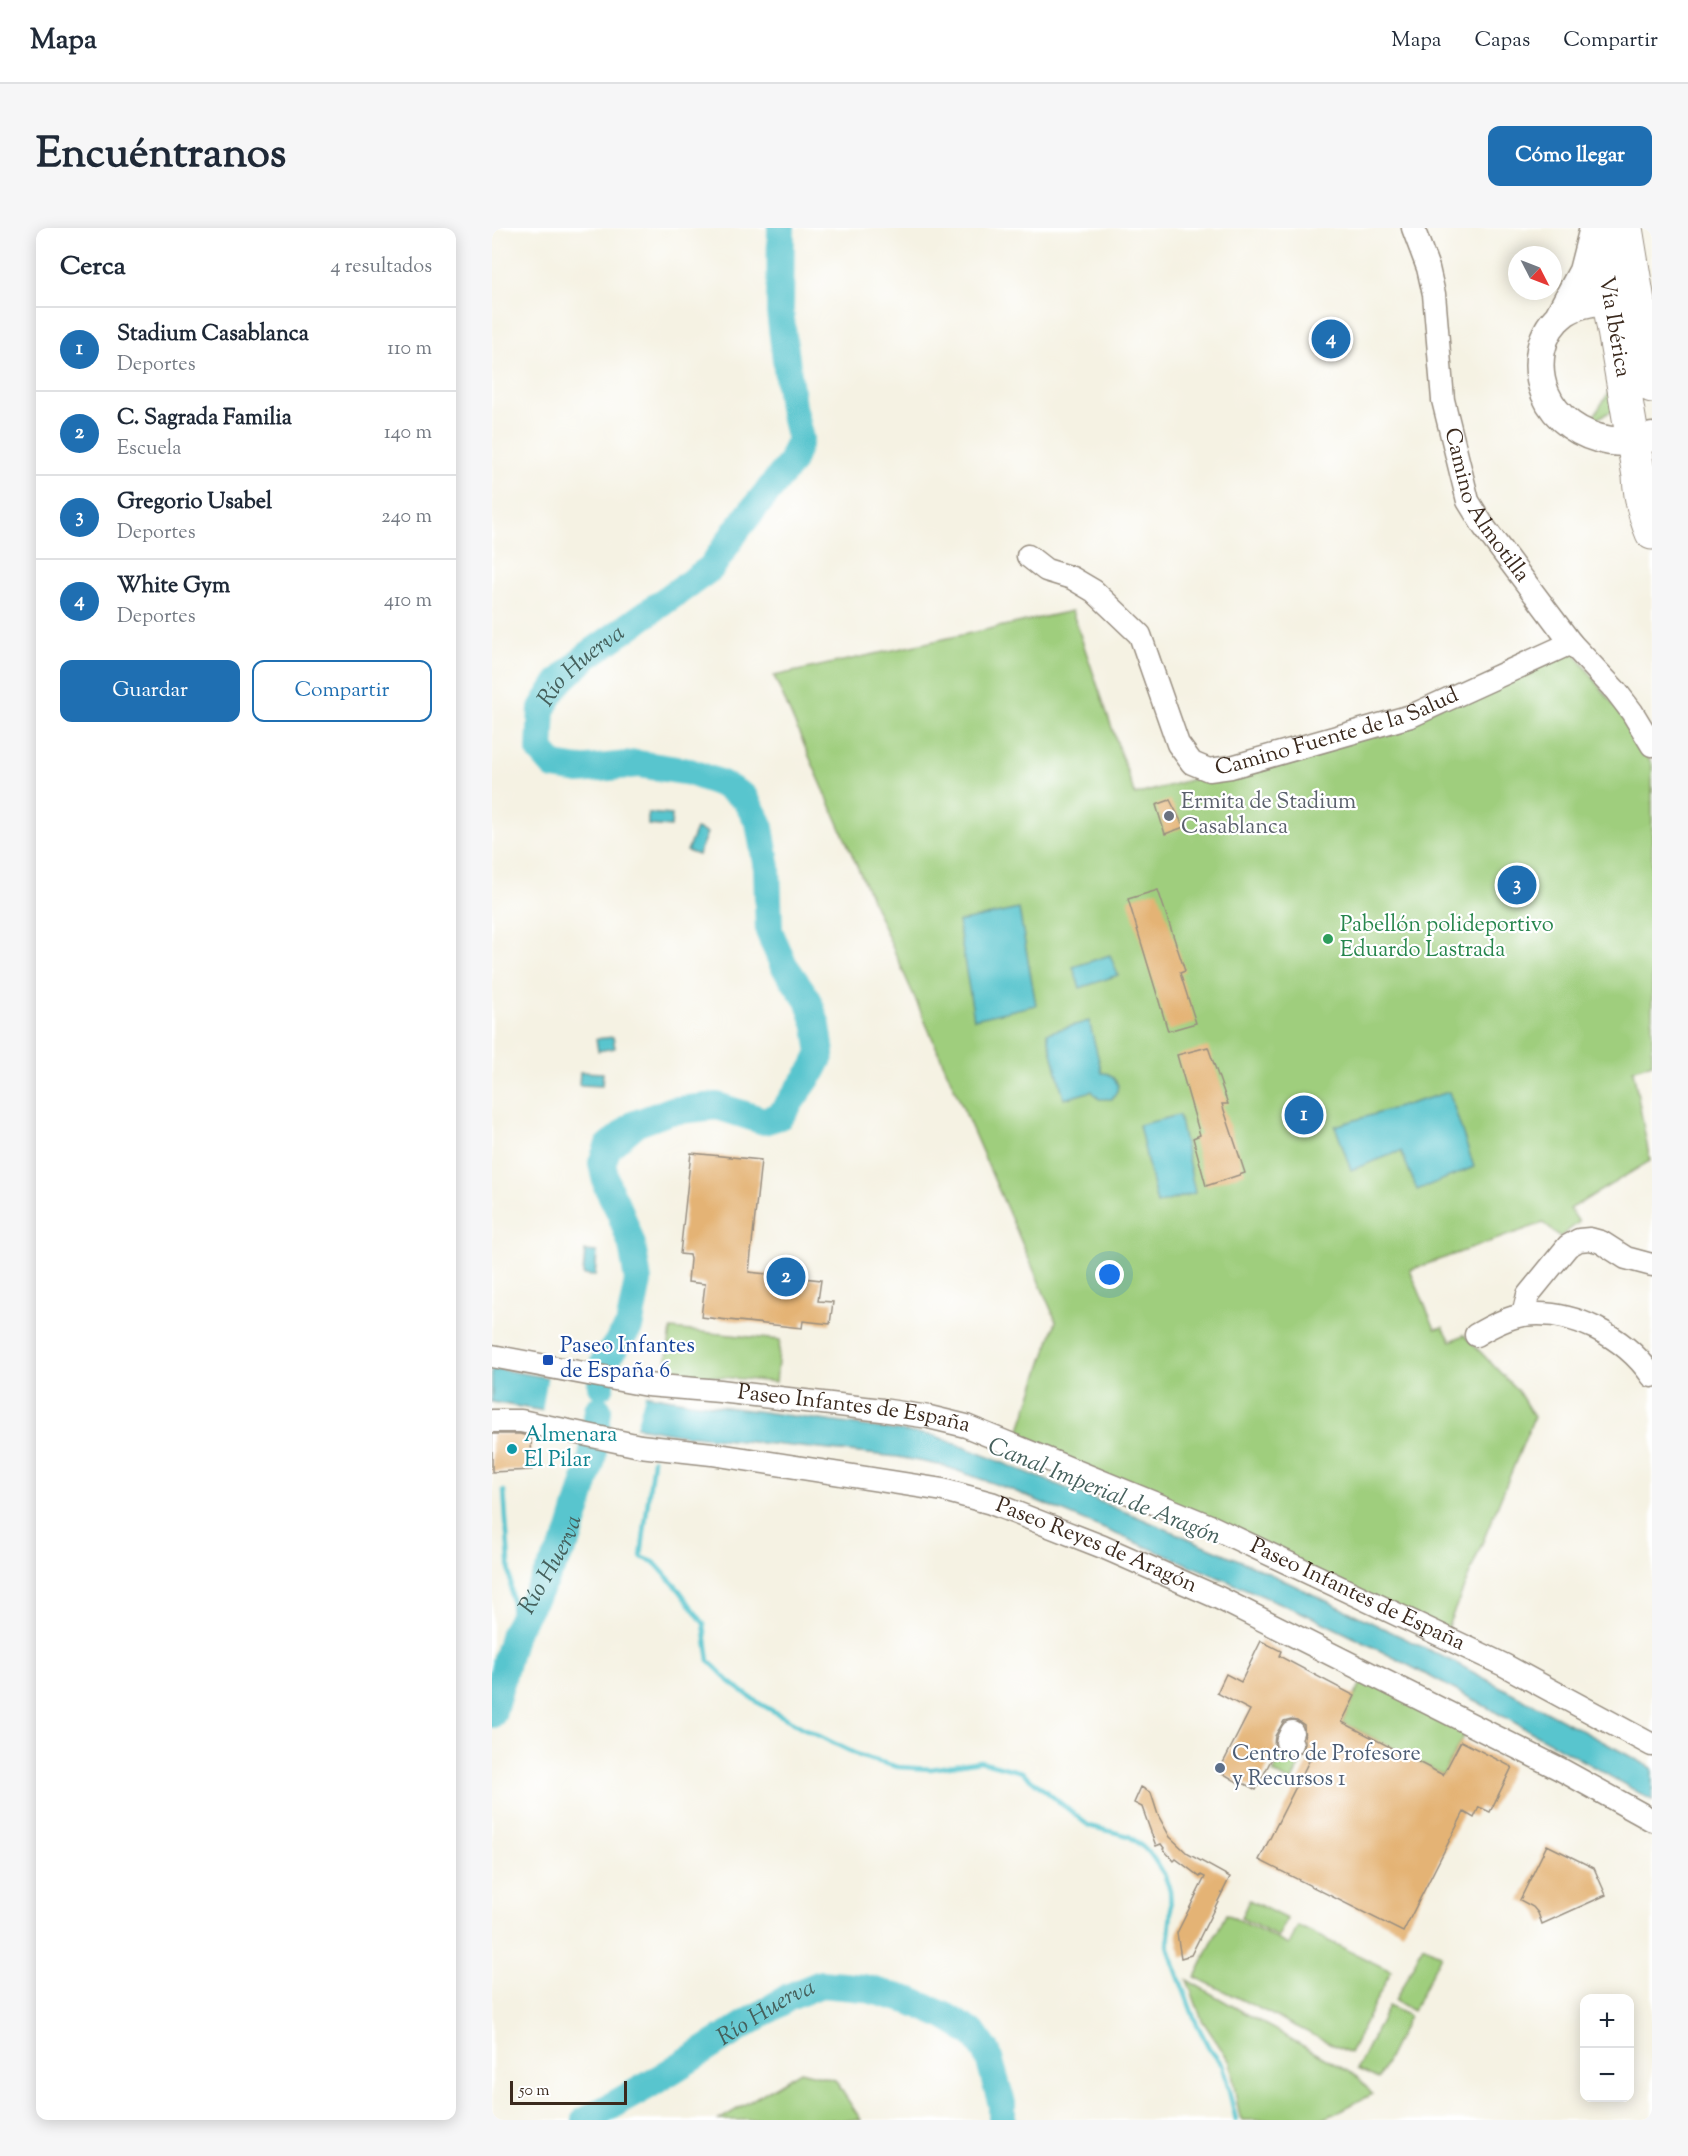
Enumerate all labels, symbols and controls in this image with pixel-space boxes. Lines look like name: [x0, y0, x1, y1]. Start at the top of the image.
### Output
text: Mapa: [30, 21, 97, 61]
text: Mapa: [1391, 26, 1441, 56]
text: Capas: [1474, 26, 1530, 56]
text: Compartir: [1563, 26, 1658, 56]
text: Encuéntranos: [36, 126, 286, 186]
button: Cómo llegar: [1488, 126, 1652, 186]
north arrow: [1508, 246, 1562, 300]
text: Cerca: [60, 249, 126, 286]
text: 4 resultados: [330, 253, 432, 282]
street label: Vía Ibérica: [1589, 274, 1638, 380]
pin: 4: [1312, 316, 1350, 362]
text: Stadium Casablanca: [117, 319, 309, 351]
text: 1: [76, 335, 83, 364]
text: 110 m: [387, 335, 432, 364]
text: Deportes: [117, 351, 196, 380]
text: C. Sagrada Familia: [117, 403, 292, 435]
text: 2: [75, 419, 84, 448]
text: 140 m: [384, 419, 432, 448]
street label: Camino Almotilla: [1435, 425, 1537, 590]
text: Escuela: [117, 435, 182, 464]
text: Gregorio Usabel: [117, 487, 272, 519]
text: 3: [75, 503, 84, 532]
text: 240 m: [381, 503, 432, 532]
text: Deportes: [117, 519, 196, 548]
text: White Gym: [117, 571, 230, 603]
text: 4: [74, 587, 85, 616]
text: 410 m: [384, 587, 432, 616]
text: Deportes: [117, 603, 196, 632]
water label: Río Huerva: [530, 617, 632, 714]
button: Guardar: [60, 660, 240, 722]
button: Compartir: [252, 660, 432, 722]
street label: Camino Fuente de la Salud: [1213, 680, 1464, 785]
place label: Ermita de Stadium Casablanca: [1181, 787, 1356, 844]
marker: Ermita de Stadium Casablanca: [1162, 809, 1176, 823]
pin: 3: [1498, 862, 1536, 908]
place label: Pabellón polideportivo Eduardo Lastrada: [1340, 910, 1554, 967]
marker: Pabellón polideportivo Eduardo Lastrada: [1321, 932, 1335, 946]
pin: 1: [1284, 1092, 1324, 1138]
pin: 2: [766, 1254, 806, 1300]
your location: [1095, 1260, 1124, 1289]
place label: Paseo Infantes de España 6: [560, 1331, 695, 1388]
marker: Paseo Infantes de España 6: [541, 1353, 555, 1367]
street label: Paseo Infantes de España: [736, 1377, 973, 1442]
place label: Almenara El Pilar: [524, 1420, 617, 1477]
water label: Canal Imperial de Aragón: [982, 1430, 1226, 1554]
marker: Almenara El Pilar: [505, 1442, 519, 1456]
street label: Paseo Reyes de Aragón: [990, 1490, 1202, 1602]
water label: Río Huerva: [511, 1511, 591, 1621]
street label: Paseo Infantes de España: [1244, 1531, 1470, 1660]
place label: Centro de Profesore y Recursos 1: [1232, 1739, 1421, 1796]
marker: Centro de Profesore y Recursos 1: [1213, 1761, 1227, 1775]
water label: Río Huerva: [711, 1971, 820, 2055]
map controls: [1580, 1994, 1634, 2102]
button: +: [1580, 1994, 1634, 2048]
button: −: [1580, 2048, 1634, 2102]
scale bar: [510, 2078, 627, 2106]
text: 50 m: [519, 2080, 550, 2103]

